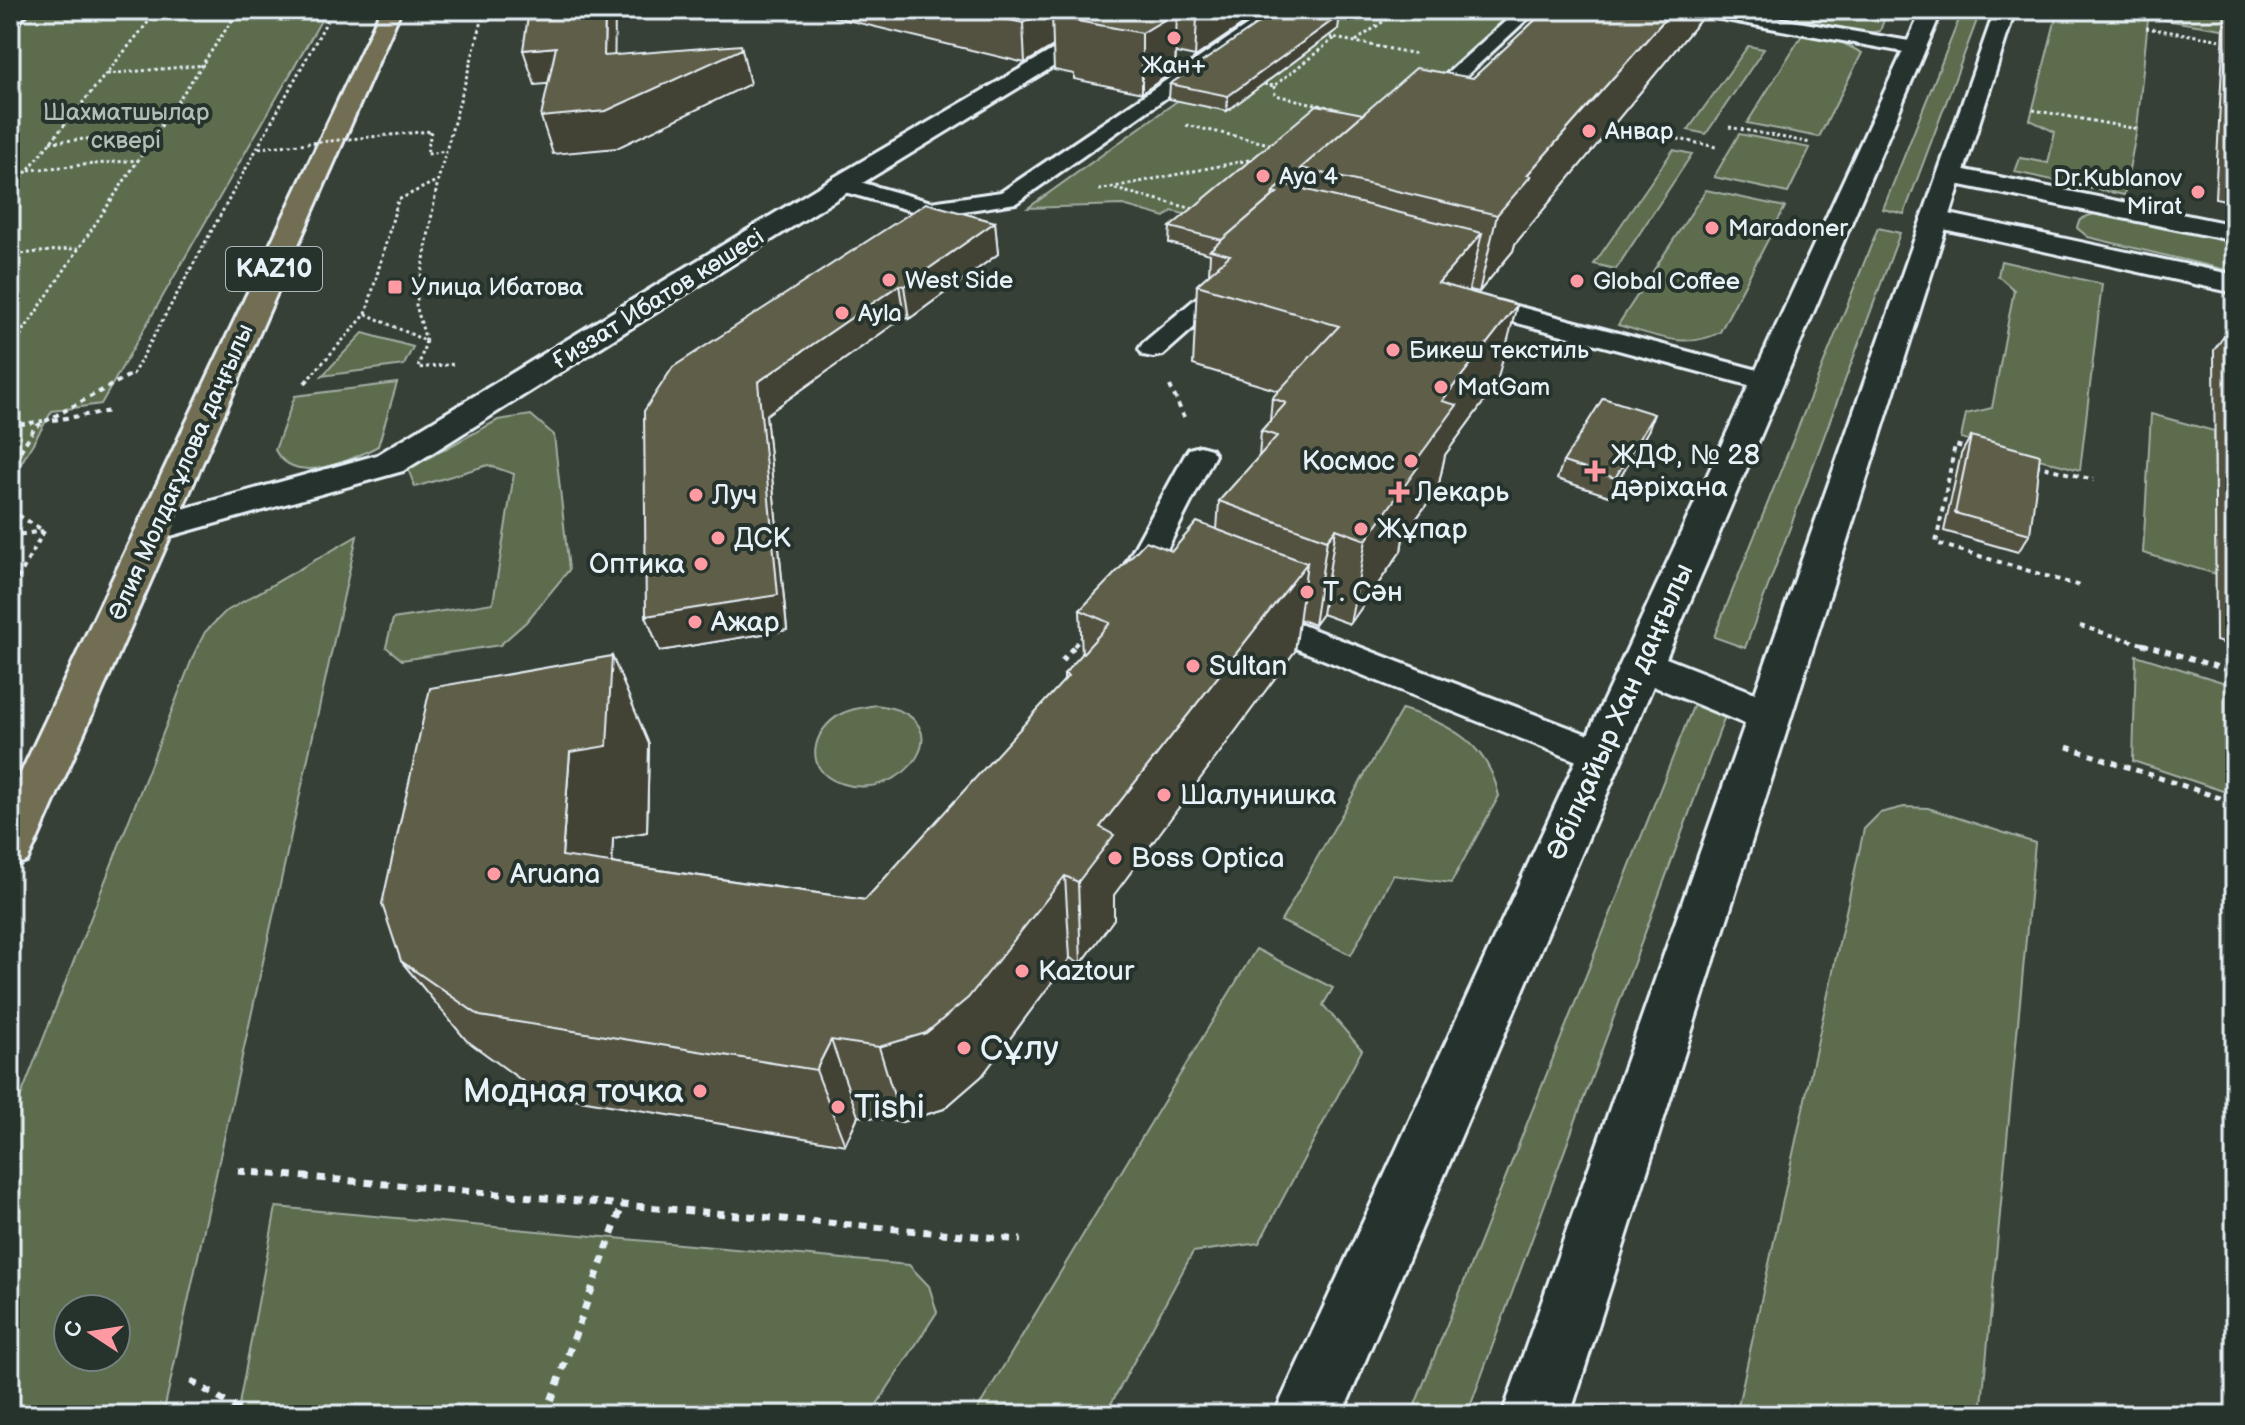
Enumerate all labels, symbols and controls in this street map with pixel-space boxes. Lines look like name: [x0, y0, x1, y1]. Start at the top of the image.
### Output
marker: Жан+: [1165, 29, 1183, 47]
place label: Жан+: [1142, 51, 1206, 80]
park label: Шахматшылар сквері: [43, 98, 210, 155]
place label: Анвар: [1604, 117, 1674, 146]
marker: Анвар: [1580, 122, 1598, 140]
place label: Aya 4: [1279, 162, 1339, 191]
place label: Dr.Kublanov Mirat: [2053, 164, 2183, 221]
marker: Aya 4: [1254, 167, 1272, 185]
marker: Dr.Kublanov Mirat: [2189, 183, 2207, 201]
place label: Maradoner: [1728, 214, 1848, 243]
marker: Maradoner: [1703, 219, 1721, 237]
street label: Ғиззат Ибатов көшесі: [547, 222, 769, 376]
road number: KAZ10: [226, 247, 322, 291]
place label: West Side: [905, 266, 1013, 295]
place label: Global Coffee: [1593, 267, 1740, 296]
marker: West Side: [880, 271, 898, 289]
marker: Global Coffee: [1568, 272, 1586, 290]
place label: Улица Ибатова: [411, 273, 584, 302]
marker: Улица Ибатова: [386, 278, 404, 296]
place label: Ayla: [858, 299, 902, 328]
marker: Ayla: [833, 304, 851, 322]
street label: Әлия Молдағұлова даңғылы: [102, 319, 260, 625]
place label: Бикеш текстиль: [1409, 336, 1589, 365]
marker: Бикеш текстиль: [1384, 341, 1402, 359]
place label: MatGam: [1457, 373, 1550, 402]
marker: MatGam: [1432, 378, 1450, 396]
place label: ЖДФ, № 28 дәріхана: [1611, 439, 1760, 504]
place label: Космос: [1302, 445, 1395, 478]
marker: Космос: [1402, 452, 1420, 470]
marker: ЖДФ, № 28 дәріхана: [1586, 462, 1604, 480]
place label: Лекарь: [1414, 476, 1509, 509]
place label: Луч: [711, 479, 757, 512]
marker: Лекарь: [1390, 483, 1408, 501]
marker: Луч: [687, 486, 705, 504]
place label: Жұпар: [1377, 513, 1467, 546]
marker: Жұпар: [1352, 520, 1370, 538]
place label: ДСК: [734, 522, 791, 555]
marker: ДСК: [709, 529, 727, 547]
place label: Оптика: [589, 548, 685, 581]
marker: Оптика: [692, 555, 710, 573]
street label: Әбілқайыр Хан даңғылы: [1540, 559, 1700, 865]
place label: Т. Сән: [1323, 576, 1403, 609]
marker: Т. Сән: [1298, 583, 1316, 601]
place label: Ажар: [710, 606, 780, 639]
marker: Ажар: [686, 613, 704, 631]
place label: Sultan: [1209, 650, 1287, 683]
marker: Sultan: [1184, 657, 1202, 675]
place label: Шалунишка: [1180, 779, 1337, 812]
marker: Шалунишка: [1155, 786, 1173, 804]
place label: Boss Optica: [1131, 842, 1285, 875]
marker: Boss Optica: [1106, 849, 1124, 867]
place label: Aruana: [510, 858, 600, 891]
marker: Aruana: [485, 865, 503, 883]
place label: Kaztour: [1038, 955, 1135, 988]
marker: Kaztour: [1013, 962, 1031, 980]
place label: Сұлу: [980, 1028, 1059, 1069]
marker: Сұлу: [955, 1039, 973, 1057]
place label: Модная точка: [463, 1071, 684, 1112]
marker: Модная точка: [691, 1082, 709, 1100]
place label: Tishi: [854, 1087, 925, 1128]
marker: Tishi: [829, 1098, 847, 1116]
north arrow: [52, 1293, 132, 1373]
text: С: [59, 1319, 89, 1339]

